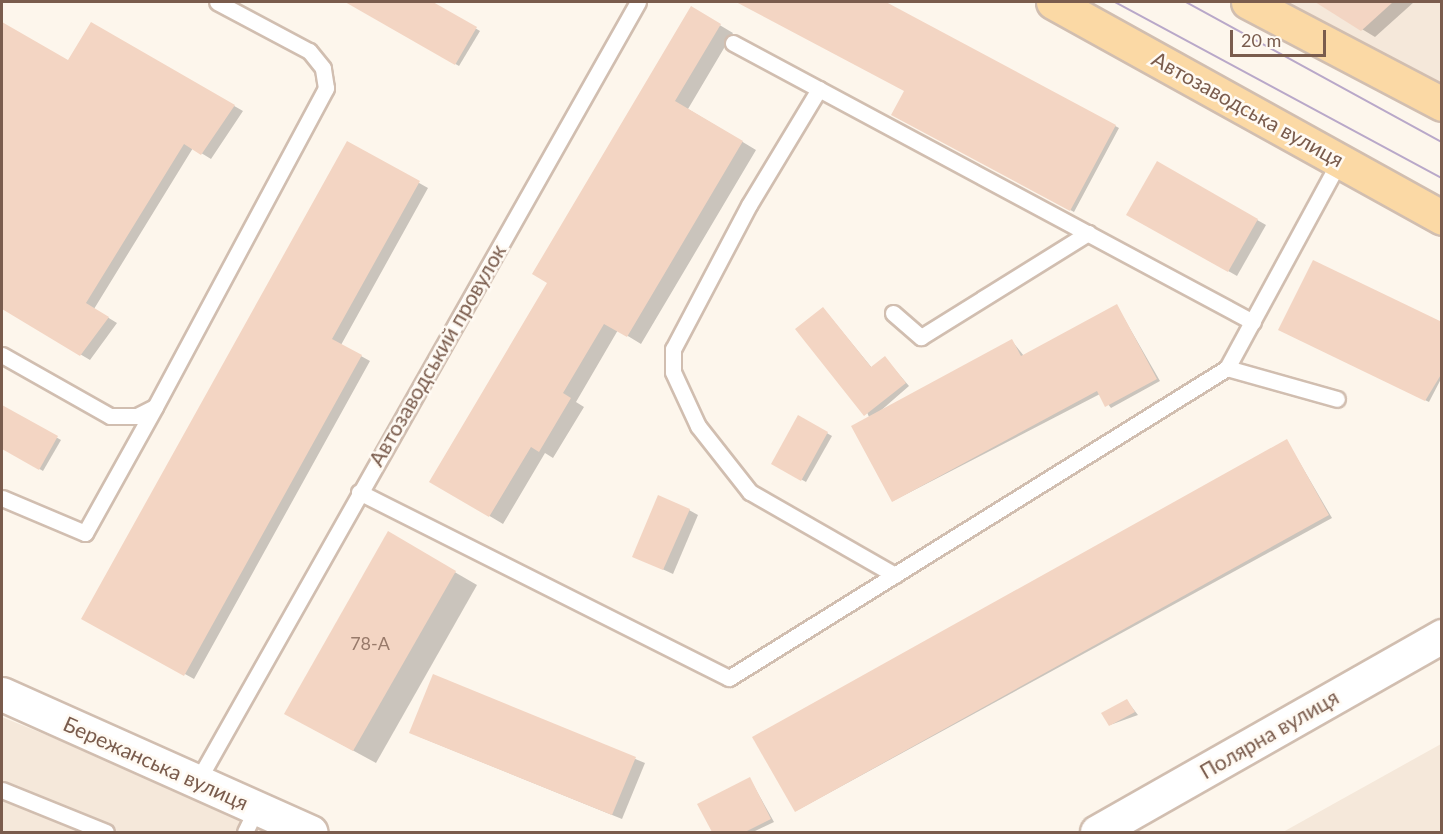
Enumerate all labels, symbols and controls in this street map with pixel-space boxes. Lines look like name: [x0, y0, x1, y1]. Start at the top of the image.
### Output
scale bar: [1233, 18, 1329, 56]
text: 20 m: [1241, 29, 1281, 51]
street label: Автозаводська вулиця: [1148, 46, 1348, 172]
street label: Автозаводський провулок: [363, 240, 511, 470]
house number: 78-А: [350, 632, 390, 654]
street label: Полярна вулиця: [1195, 684, 1343, 784]
street label: Бережанська вулиця: [60, 711, 252, 815]

